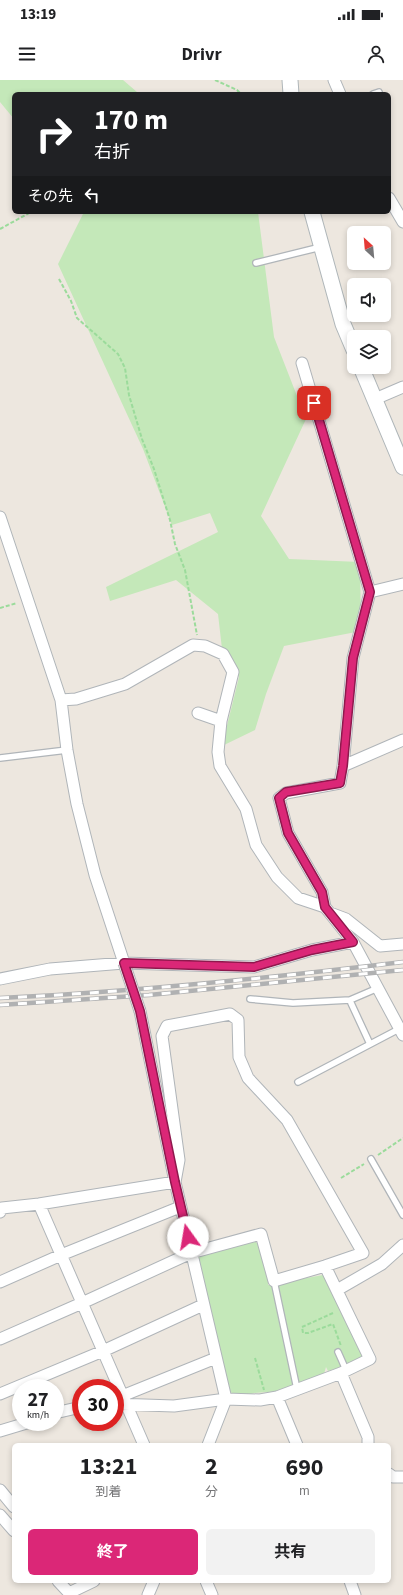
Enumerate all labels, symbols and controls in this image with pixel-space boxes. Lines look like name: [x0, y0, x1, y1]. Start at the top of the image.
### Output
text: 13:19: [20, 4, 56, 25]
text: Drivr: [181, 42, 222, 67]
icon: menu: [16, 43, 38, 65]
icon: person: [365, 43, 387, 65]
text: 170 m: [94, 100, 168, 140]
icon: right: [28, 108, 80, 160]
text: 右折: [94, 140, 130, 165]
icon: left: [81, 184, 103, 206]
text: その先: [28, 186, 73, 207]
north arrow: [347, 226, 391, 270]
map controls: [347, 226, 391, 374]
button: sound: [347, 278, 391, 322]
button: layers: [347, 330, 391, 374]
pin: [297, 386, 331, 420]
icon: arrive: [303, 392, 325, 414]
position arrow: [167, 1216, 209, 1258]
speed limit sign: 30: [72, 1379, 124, 1431]
text: 27: [27, 1386, 49, 1414]
text: km/h: [27, 1408, 49, 1422]
text: 13:21: [80, 1449, 137, 1484]
text: 2: [205, 1449, 218, 1484]
text: 690: [285, 1450, 323, 1485]
text: m: [299, 1482, 310, 1500]
text: 到着: [95, 1483, 121, 1501]
text: 分: [205, 1483, 218, 1501]
button: 終了: [28, 1529, 198, 1575]
button: 共有: [206, 1529, 375, 1575]

